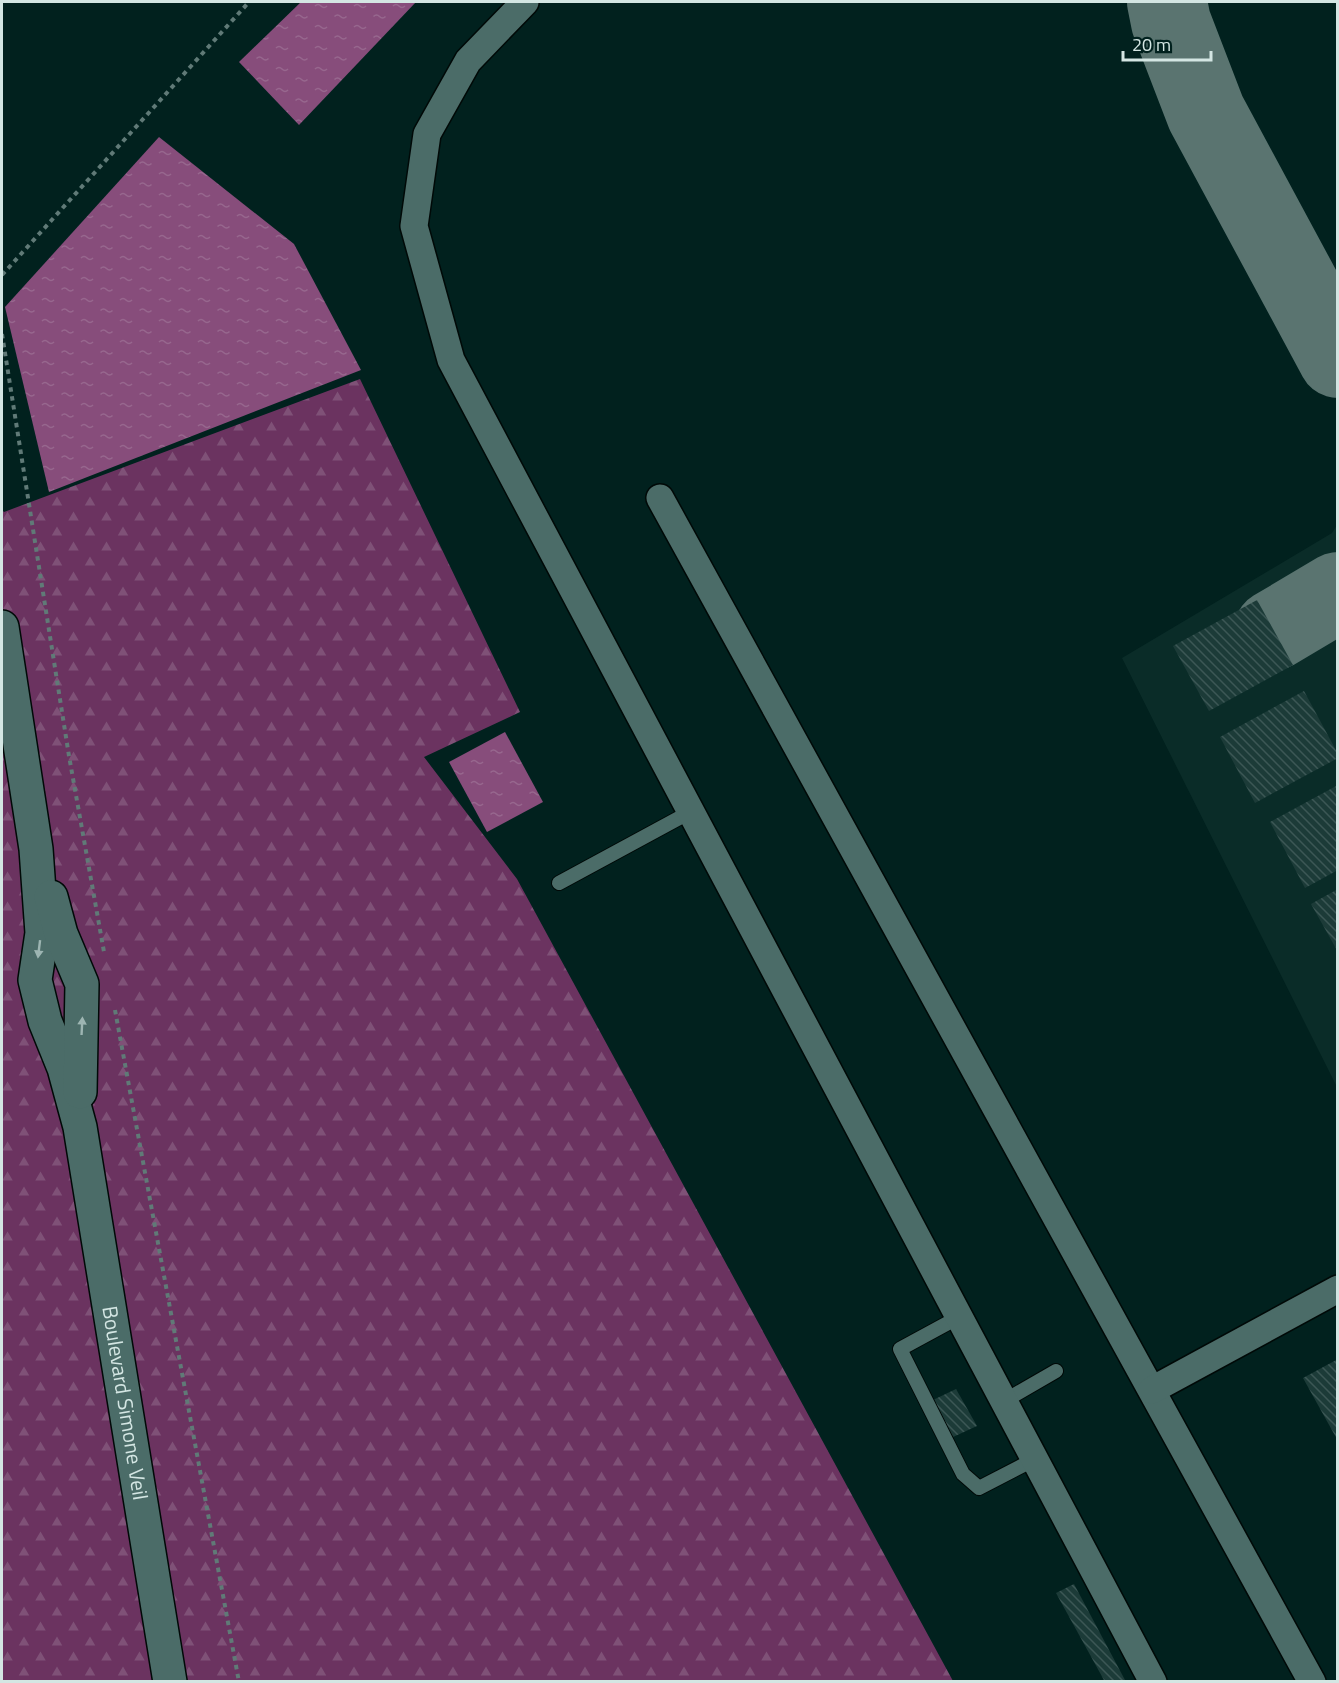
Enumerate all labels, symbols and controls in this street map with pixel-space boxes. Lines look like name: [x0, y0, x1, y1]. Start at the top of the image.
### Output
scale bar: [1123, 24, 1212, 62]
text: 20 m: [1132, 31, 1171, 58]
one-way arrow: [35, 940, 44, 959]
one-way arrow: [78, 1017, 87, 1036]
street label: Boulevard Simone Veil: [94, 1303, 157, 1502]

